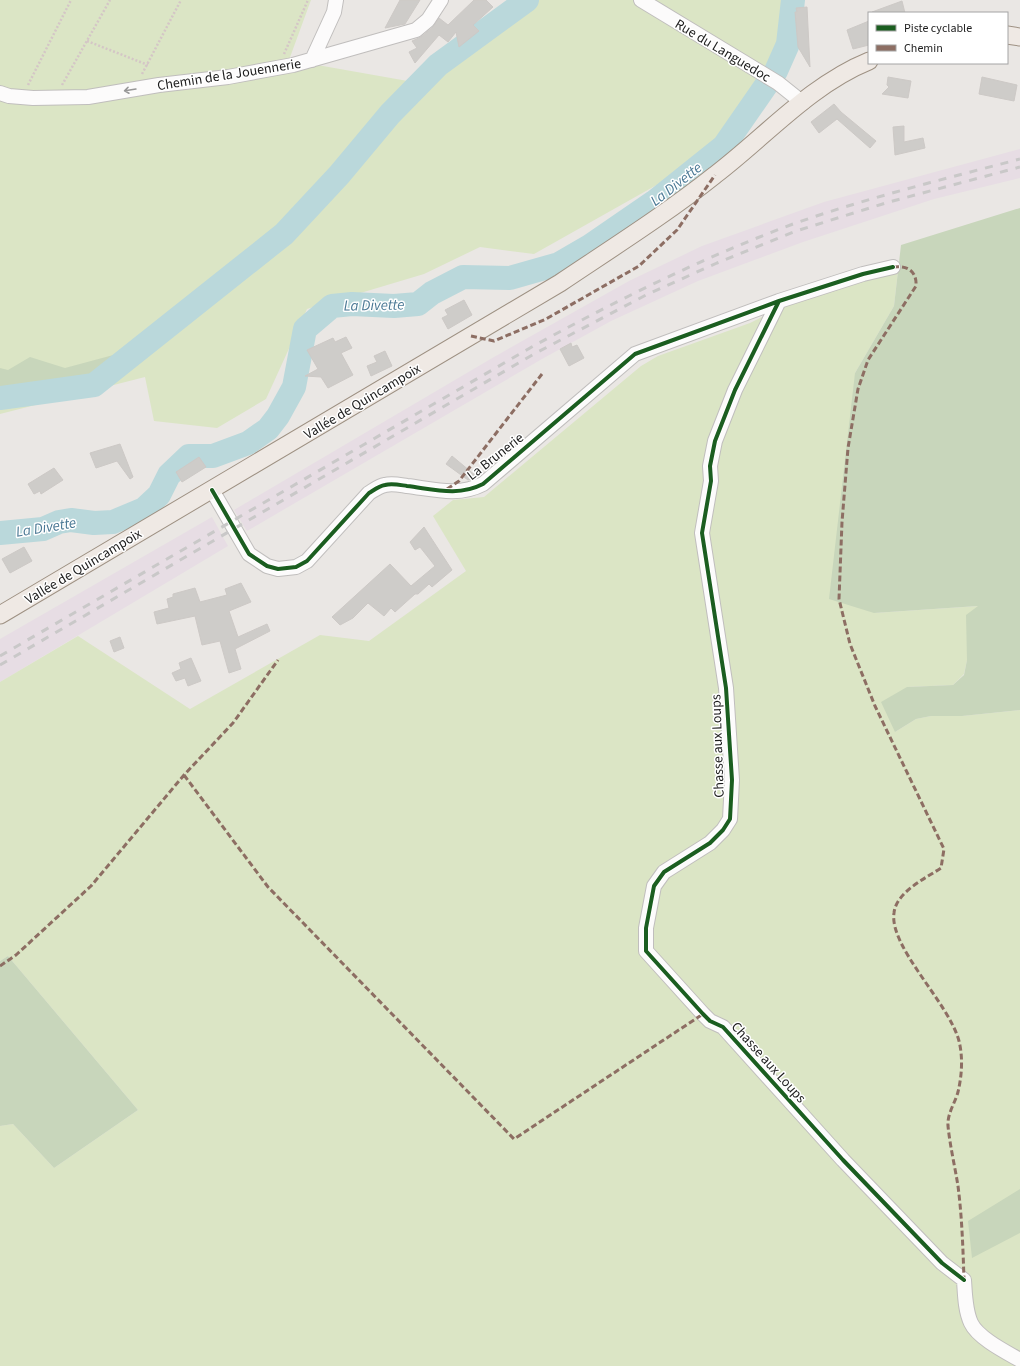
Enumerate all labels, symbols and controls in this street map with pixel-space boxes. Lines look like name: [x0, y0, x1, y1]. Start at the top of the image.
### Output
legend: [868, 12, 1008, 64]
street label: Rue du Languedoc: [671, 14, 775, 88]
text: Piste cyclable: [904, 20, 972, 37]
text: Chemin: [904, 40, 943, 57]
street label: Chemin de la Jouennerie: [156, 54, 303, 96]
one-way arrow: [124, 86, 137, 94]
water label: La Divette: [646, 157, 707, 211]
water label: La Divette: [344, 294, 404, 317]
street label: Vallée de Quincampoix: [300, 359, 425, 445]
street label: La Brunerie: [463, 428, 528, 485]
water label: La Divette: [15, 512, 78, 543]
street label: Vallée de Quincampoix: [21, 524, 146, 610]
street label: Chasse aux Loups: [706, 694, 730, 798]
street label: Chasse aux Loups: [726, 1018, 810, 1108]

